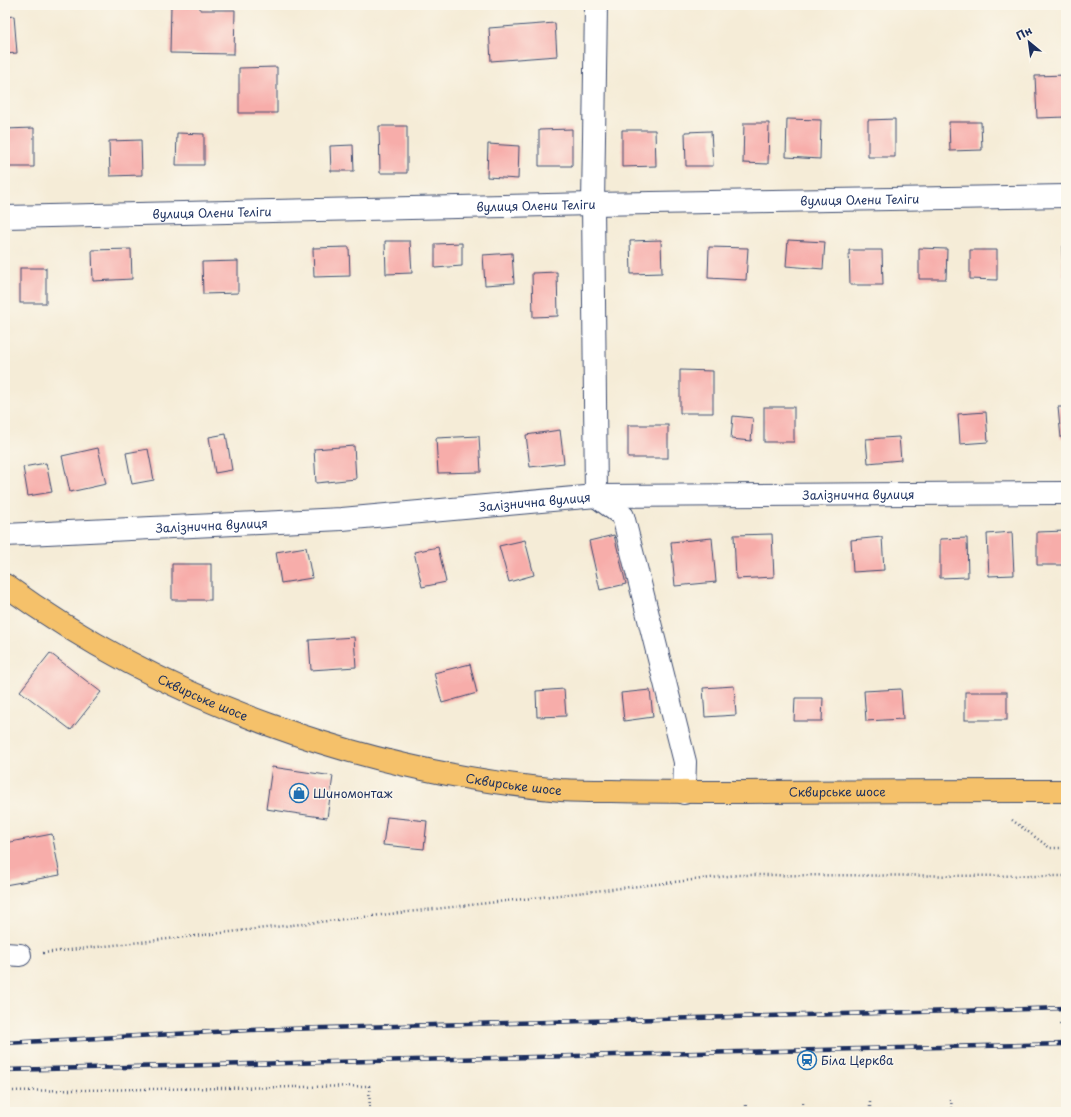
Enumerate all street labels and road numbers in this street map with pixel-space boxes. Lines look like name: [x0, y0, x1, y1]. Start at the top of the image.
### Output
street label: вулиця Олени Теліги: [800, 189, 920, 209]
street label: вулиця Олени Теліги: [476, 195, 596, 216]
street label: вулиця Олени Теліги: [152, 202, 272, 223]
street label: Залізнична вулиця: [802, 485, 915, 504]
street label: Залізнична вулиця: [477, 488, 591, 516]
street label: Залізнична вулиця: [154, 514, 268, 537]
street label: Сквирське шосе: [155, 669, 251, 725]
street label: Сквирське шосе: [464, 768, 563, 799]
street label: Сквирське шосе: [789, 782, 886, 801]

